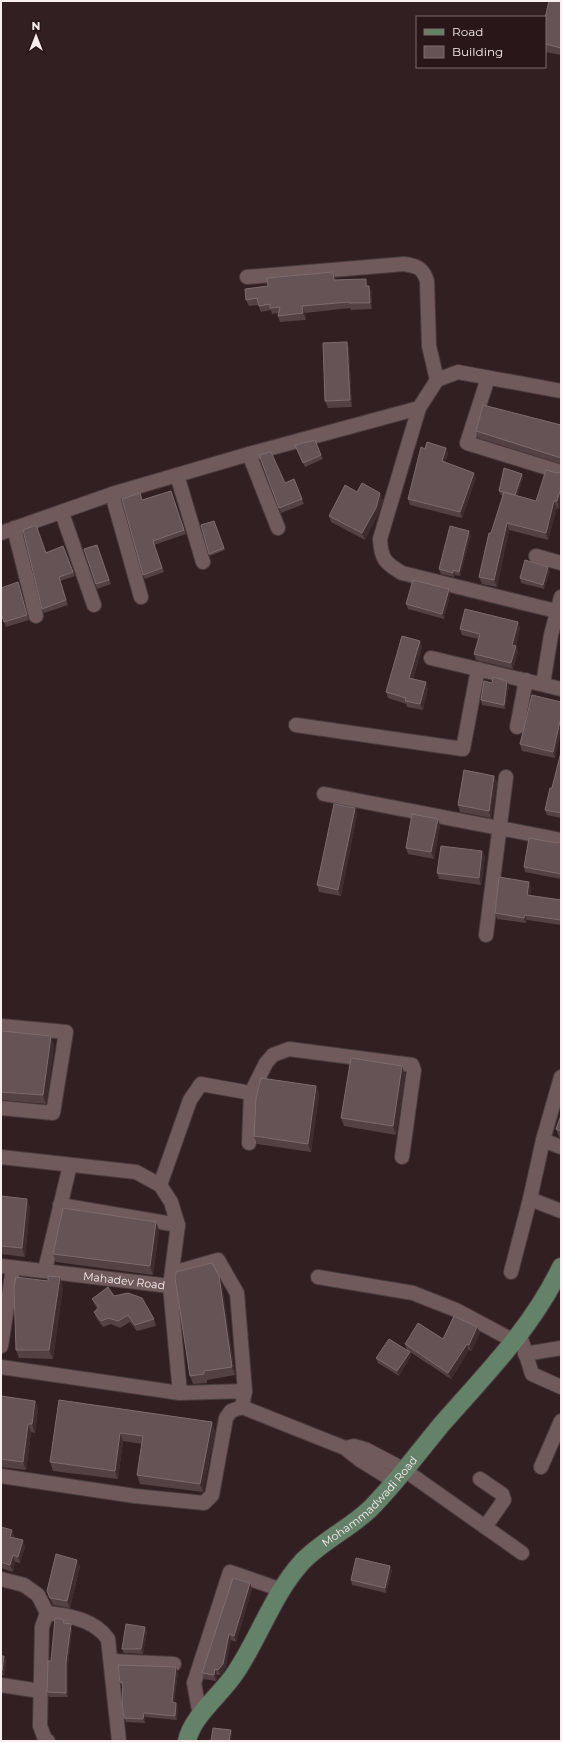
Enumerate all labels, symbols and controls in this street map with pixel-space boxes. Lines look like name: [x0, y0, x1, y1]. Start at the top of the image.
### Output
north arrow: [16, 16, 56, 56]
legend: [416, 16, 546, 68]
text: N: [32, 19, 40, 33]
text: Road: [452, 24, 483, 39]
text: Building: [452, 44, 503, 59]
street label: Mahadev Road: [82, 1269, 166, 1292]
street label: Mohammadwadi Road: [319, 1453, 420, 1550]

